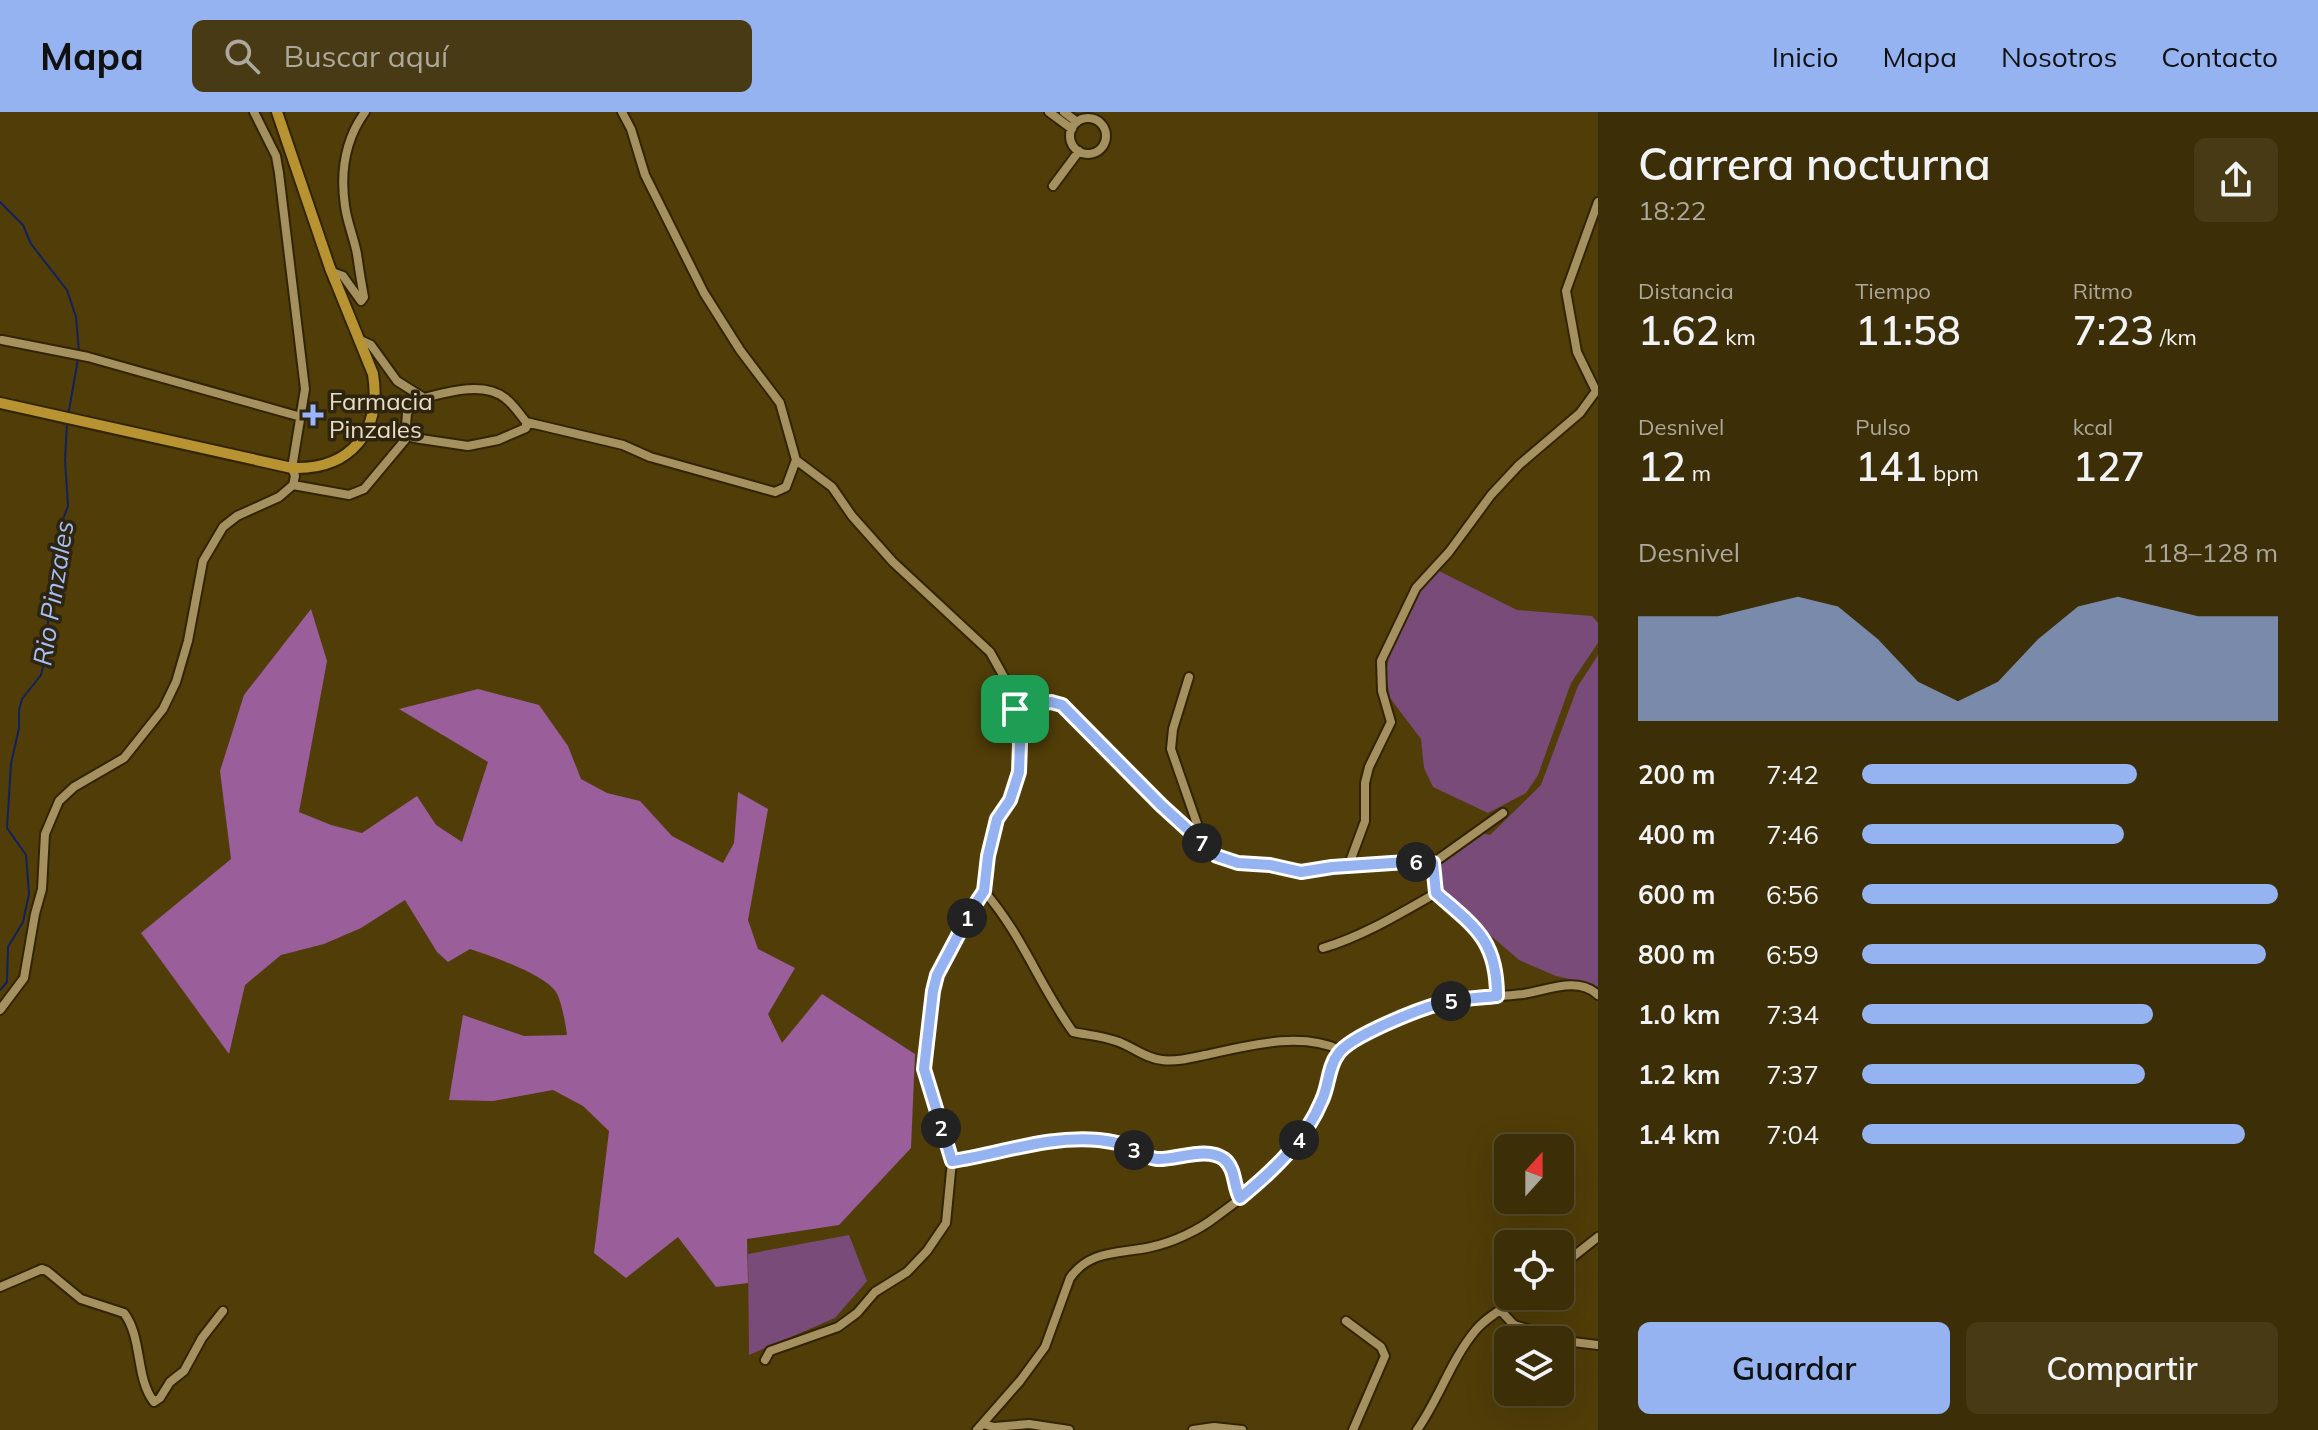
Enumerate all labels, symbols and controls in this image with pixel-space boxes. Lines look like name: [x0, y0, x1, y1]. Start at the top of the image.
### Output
search box: [192, 20, 752, 92]
text: Mapa: [40, 32, 144, 80]
icon: search: [220, 34, 264, 78]
text: Buscar aquí: [284, 37, 448, 75]
text: Inicio: [1772, 39, 1839, 74]
text: Mapa: [1883, 39, 1957, 74]
text: Nosotros: [2001, 39, 2117, 74]
text: Contacto: [2161, 39, 2278, 74]
text: Carrera nocturna: [1638, 136, 1991, 191]
button: share: [2194, 138, 2278, 222]
text: 18:22: [1638, 194, 1706, 227]
text: Distancia: [1638, 277, 1734, 305]
text: Tiempo: [1855, 277, 1931, 305]
text: Ritmo: [2073, 277, 2133, 305]
text: 1.62: [1638, 305, 1719, 355]
text: 11:58: [1855, 305, 1961, 355]
text: 7:23: [2073, 305, 2154, 355]
text: km: [1719, 323, 1756, 351]
text: /km: [2154, 323, 2197, 351]
place label: Farmacia Pinzales: [329, 386, 433, 444]
marker: Farmacia Pinzales: [304, 406, 322, 424]
text: Desnivel: [1638, 413, 1724, 441]
text: Pulso: [1855, 413, 1911, 441]
text: kcal: [2073, 413, 2113, 441]
text: 12: [1638, 441, 1686, 491]
text: 141: [1855, 441, 1927, 491]
text: 127: [2073, 441, 2145, 491]
text: m: [1686, 459, 1711, 487]
text: bpm: [1927, 459, 1979, 487]
water label: Rio Pinzales: [25, 518, 81, 668]
text: Desnivel: [1638, 536, 1740, 569]
text: 118–128 m: [2142, 536, 2278, 569]
pin: [981, 675, 1049, 743]
icon: arrive: [993, 687, 1037, 731]
text: 200 m: [1638, 758, 1715, 791]
text: 7:42: [1766, 758, 1819, 791]
text: 400 m: [1638, 818, 1715, 851]
text: 7:46: [1766, 818, 1819, 851]
pin: 7: [1182, 823, 1222, 863]
text: 7: [1195, 829, 1209, 857]
pin: 6: [1396, 842, 1436, 882]
text: 6: [1409, 848, 1423, 876]
text: 600 m: [1638, 878, 1715, 911]
text: 6:56: [1766, 878, 1819, 911]
pin: 1: [947, 898, 987, 938]
text: 1: [960, 904, 974, 932]
text: 800 m: [1638, 938, 1715, 971]
text: 6:59: [1766, 938, 1819, 971]
pin: 5: [1431, 981, 1471, 1021]
text: 5: [1444, 987, 1458, 1015]
text: 1.0 km: [1638, 998, 1721, 1031]
text: 7:34: [1766, 998, 1819, 1031]
text: 1.2 km: [1638, 1058, 1721, 1091]
text: 7:37: [1766, 1058, 1819, 1091]
pin: 2: [921, 1108, 961, 1148]
text: 2: [934, 1114, 948, 1142]
text: 1.4 km: [1638, 1118, 1721, 1151]
text: 7:04: [1766, 1118, 1819, 1151]
pin: 4: [1279, 1120, 1319, 1160]
text: 4: [1292, 1126, 1306, 1154]
pin: 3: [1114, 1130, 1154, 1170]
north arrow: [1494, 1134, 1574, 1214]
map controls: [1494, 1134, 1574, 1406]
text: 3: [1127, 1136, 1141, 1164]
button: locate: [1494, 1230, 1574, 1310]
button: Guardar: [1638, 1322, 1950, 1414]
button: Compartir: [1966, 1322, 2278, 1414]
button: layers: [1494, 1326, 1574, 1406]

